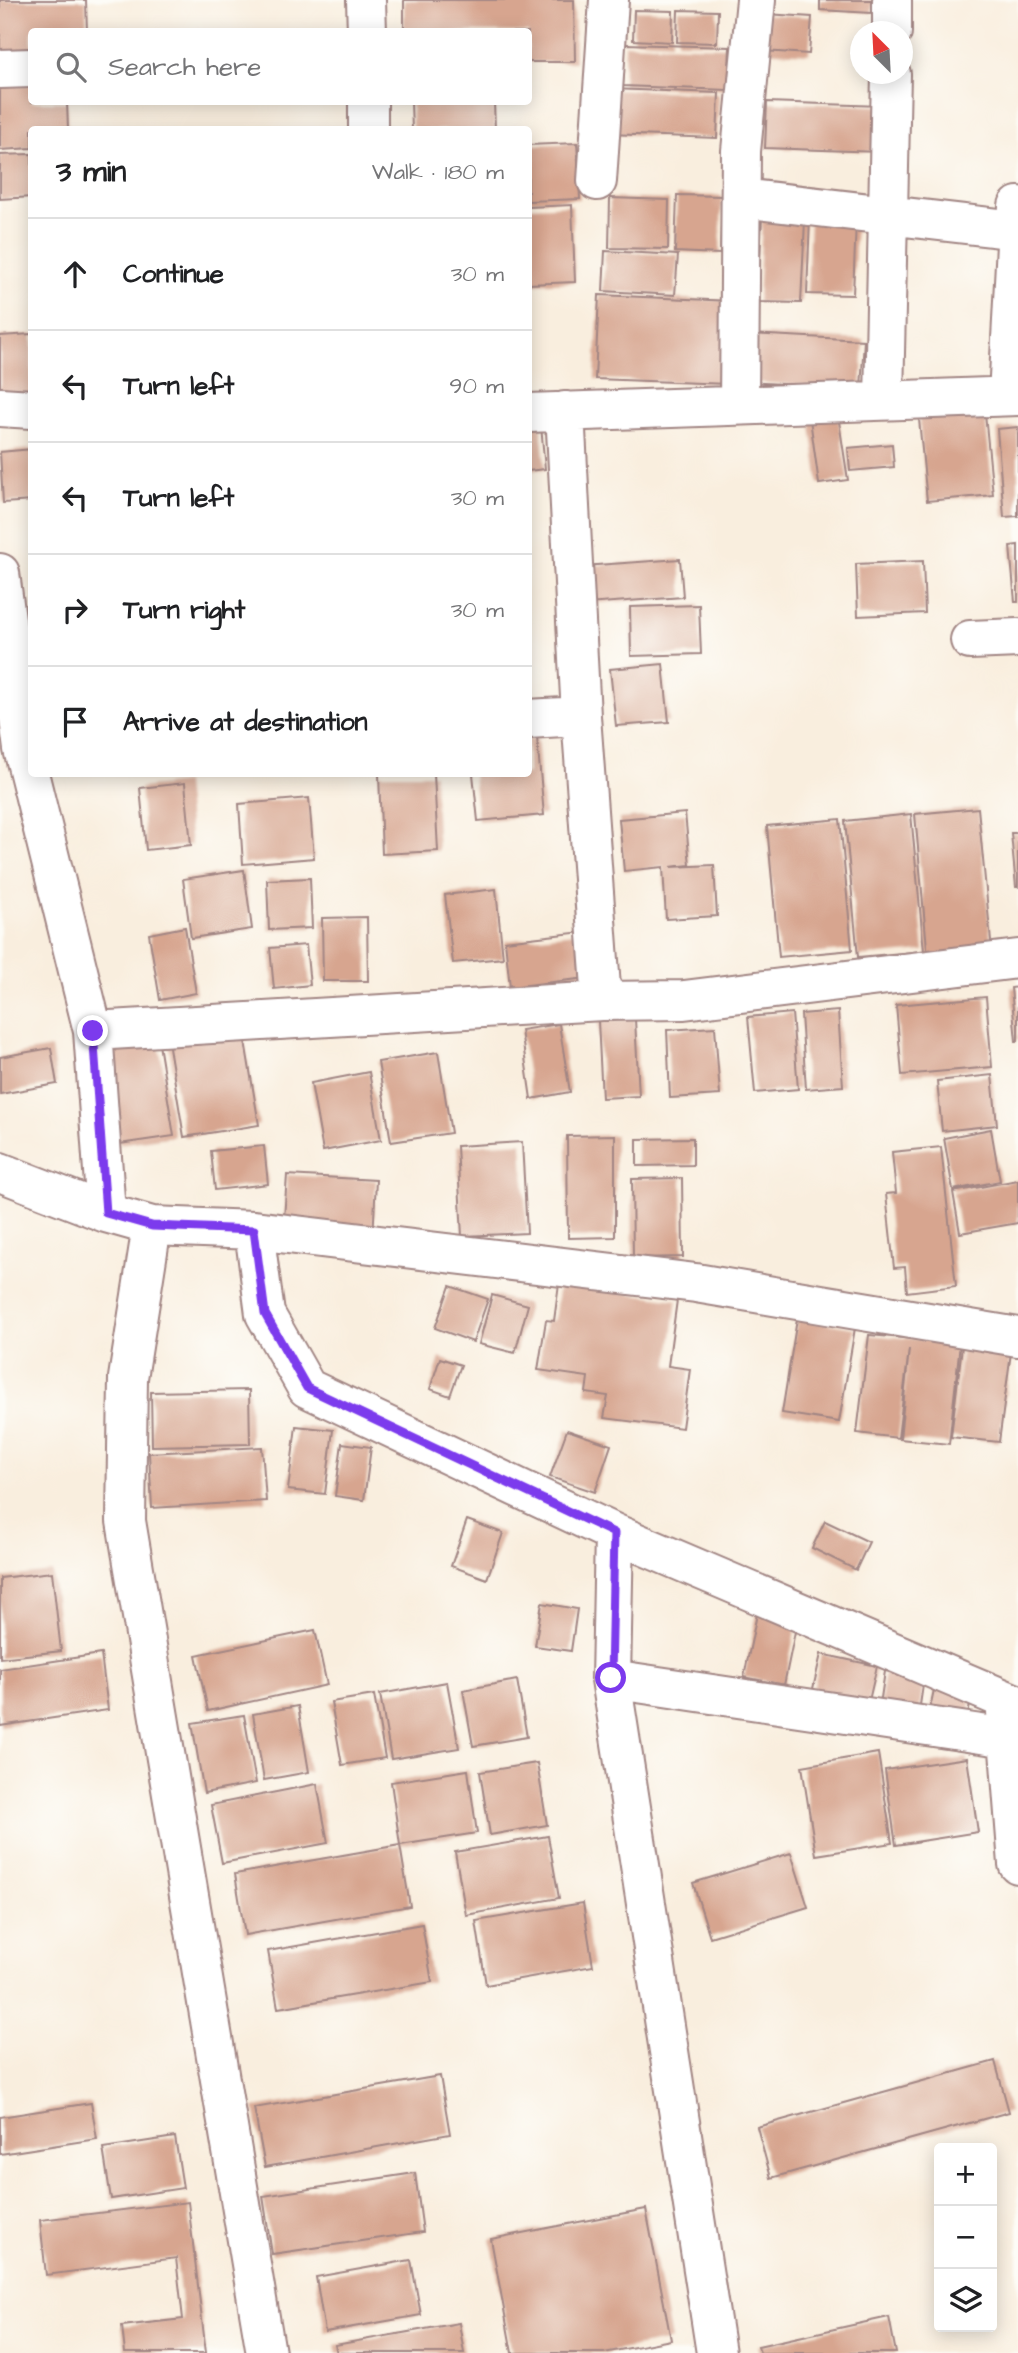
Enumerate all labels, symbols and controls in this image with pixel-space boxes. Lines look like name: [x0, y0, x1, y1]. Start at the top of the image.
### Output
north arrow: [850, 21, 913, 84]
search box: [28, 28, 532, 105]
icon: search: [52, 48, 90, 86]
text: Search here: [108, 49, 261, 85]
text: 3 min: [56, 151, 126, 193]
text: Walk · 180 m: [372, 156, 504, 188]
icon: ahead: [56, 255, 94, 293]
text: Continue: [123, 256, 224, 292]
text: 30 m: [451, 258, 504, 290]
icon: left: [56, 367, 94, 405]
text: Turn left: [123, 368, 234, 404]
text: 90 m: [449, 370, 504, 402]
icon: left: [56, 479, 94, 517]
text: Turn left: [123, 480, 234, 516]
text: 30 m: [451, 482, 504, 514]
icon: right: [56, 591, 94, 629]
text: Turn right: [123, 592, 245, 628]
text: 30 m: [451, 594, 504, 626]
icon: arrive: [56, 703, 94, 741]
text: Arrive at destination: [123, 704, 368, 740]
route end: [77, 1015, 108, 1046]
route start: [595, 1662, 626, 1693]
map controls: [934, 2143, 997, 2332]
button: +: [934, 2143, 997, 2206]
button: −: [934, 2206, 997, 2269]
button: layers: [934, 2269, 997, 2332]

